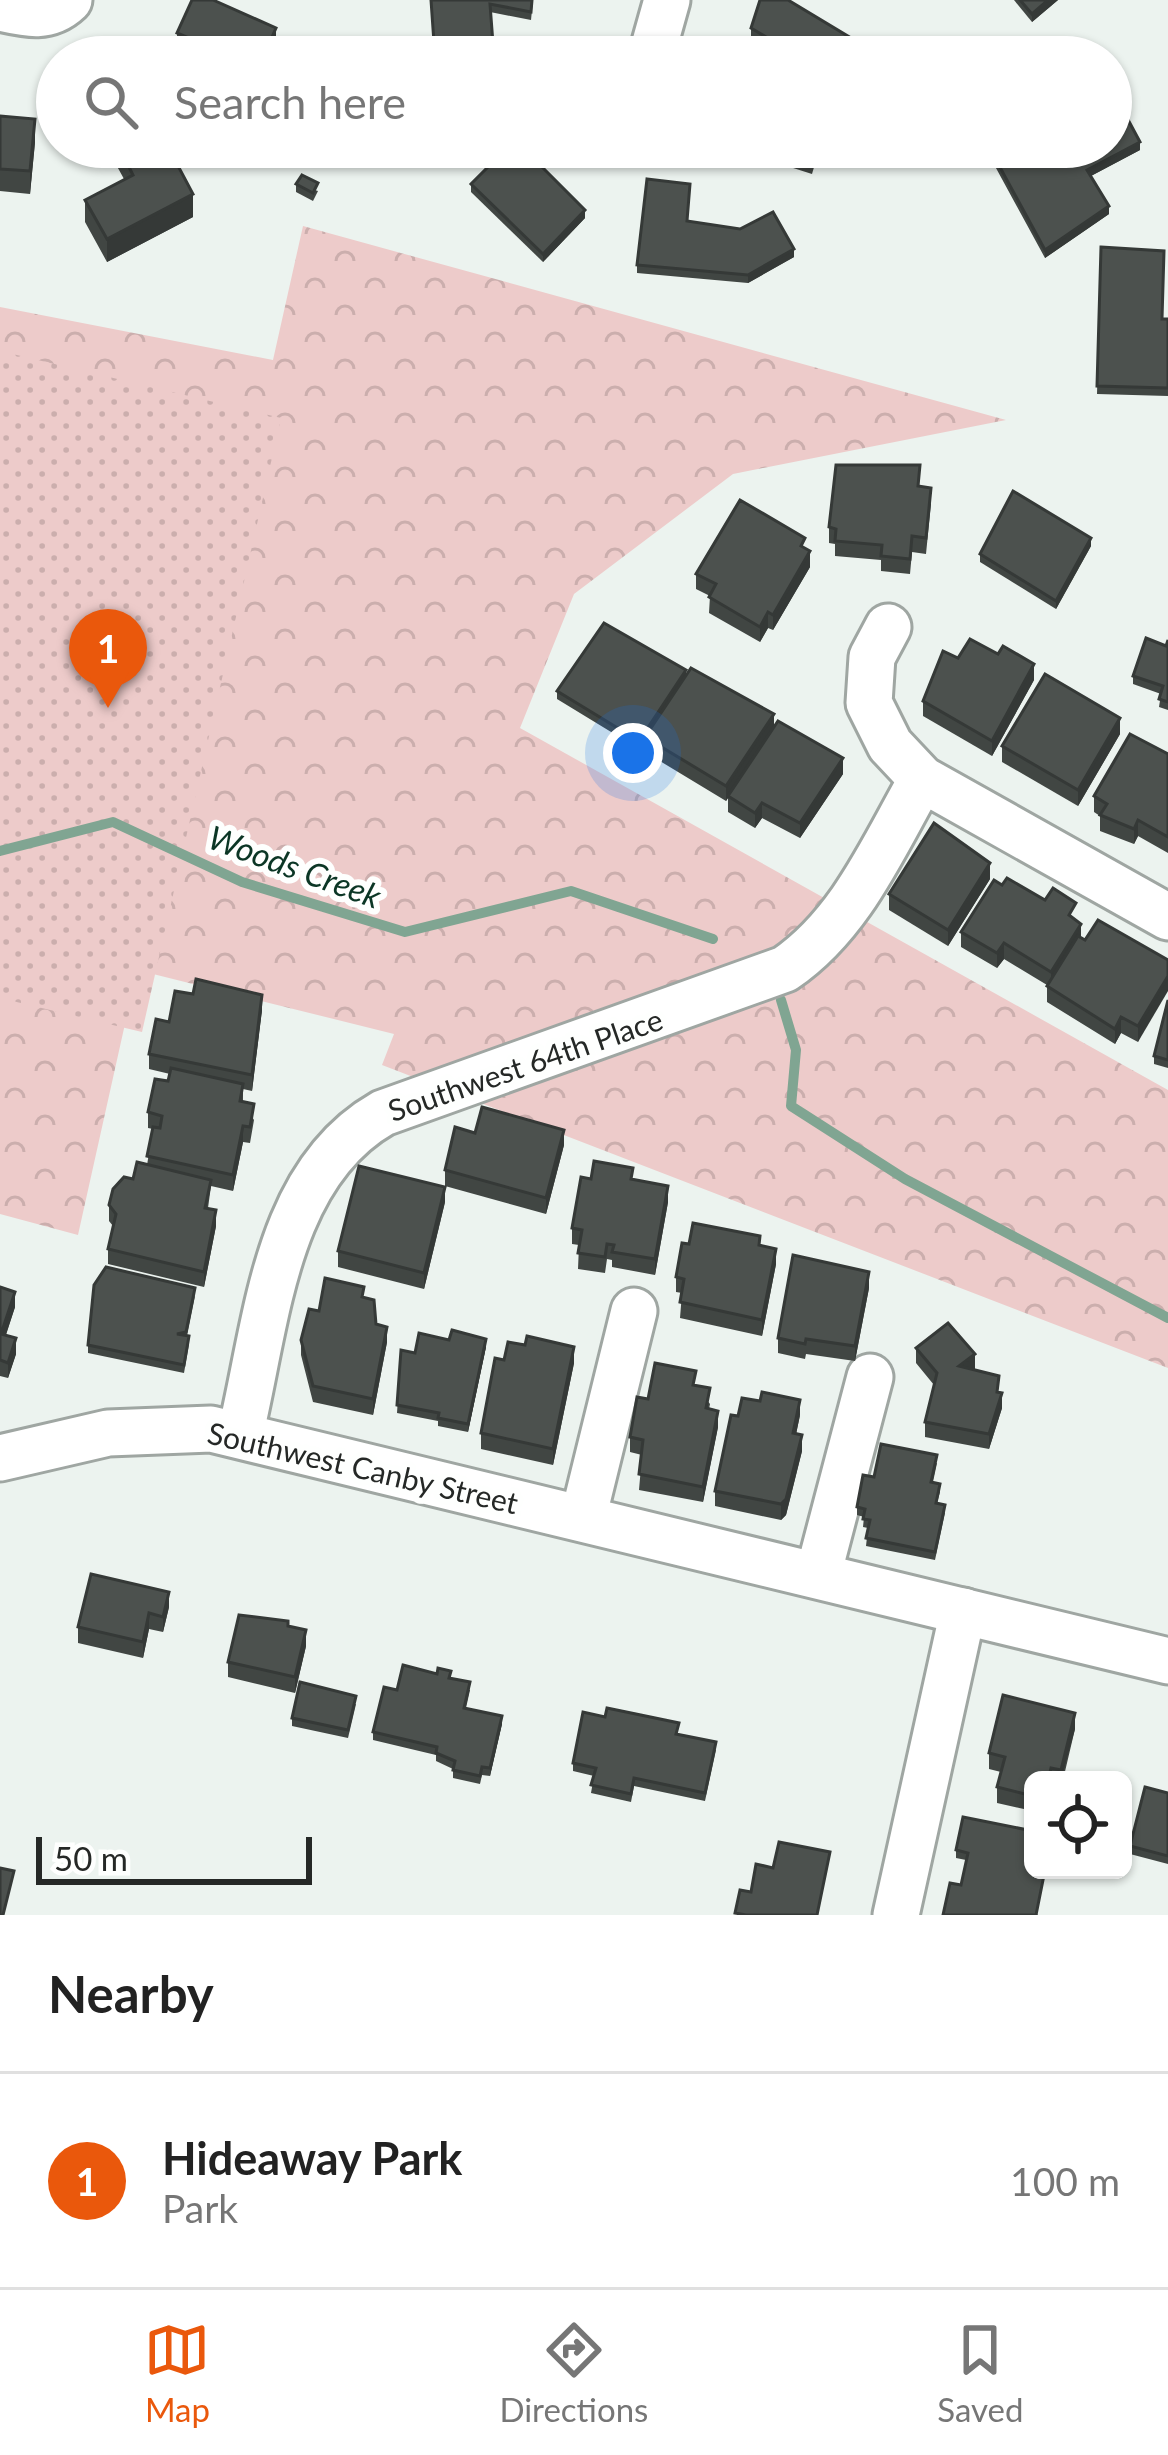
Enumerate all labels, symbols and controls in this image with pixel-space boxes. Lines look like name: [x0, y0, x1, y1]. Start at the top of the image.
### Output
search box: [36, 36, 1132, 168]
icon: search: [78, 69, 144, 135]
text: Search here: [174, 75, 406, 129]
pin: 1: [69, 609, 147, 708]
your location: [603, 723, 663, 783]
water label: Woods Creek: [203, 816, 387, 916]
street label: Southwest 64th Place: [383, 1000, 667, 1128]
street label: Southwest Canby Street: [204, 1414, 522, 1520]
map controls: [1024, 1771, 1132, 1879]
button: locate: [1024, 1771, 1132, 1879]
scale bar: [36, 1831, 312, 1884]
text: 50 m: [54, 1838, 128, 1878]
text: Nearby: [48, 1963, 214, 2024]
text: Hideaway Park: [162, 2131, 462, 2185]
text: 1: [76, 2158, 98, 2204]
text: 100 m: [1010, 2158, 1120, 2204]
text: Park: [162, 2185, 238, 2231]
tab: Map: [144, 2317, 210, 2429]
tab: Directions: [499, 2317, 648, 2429]
tab: Saved: [937, 2317, 1024, 2429]

